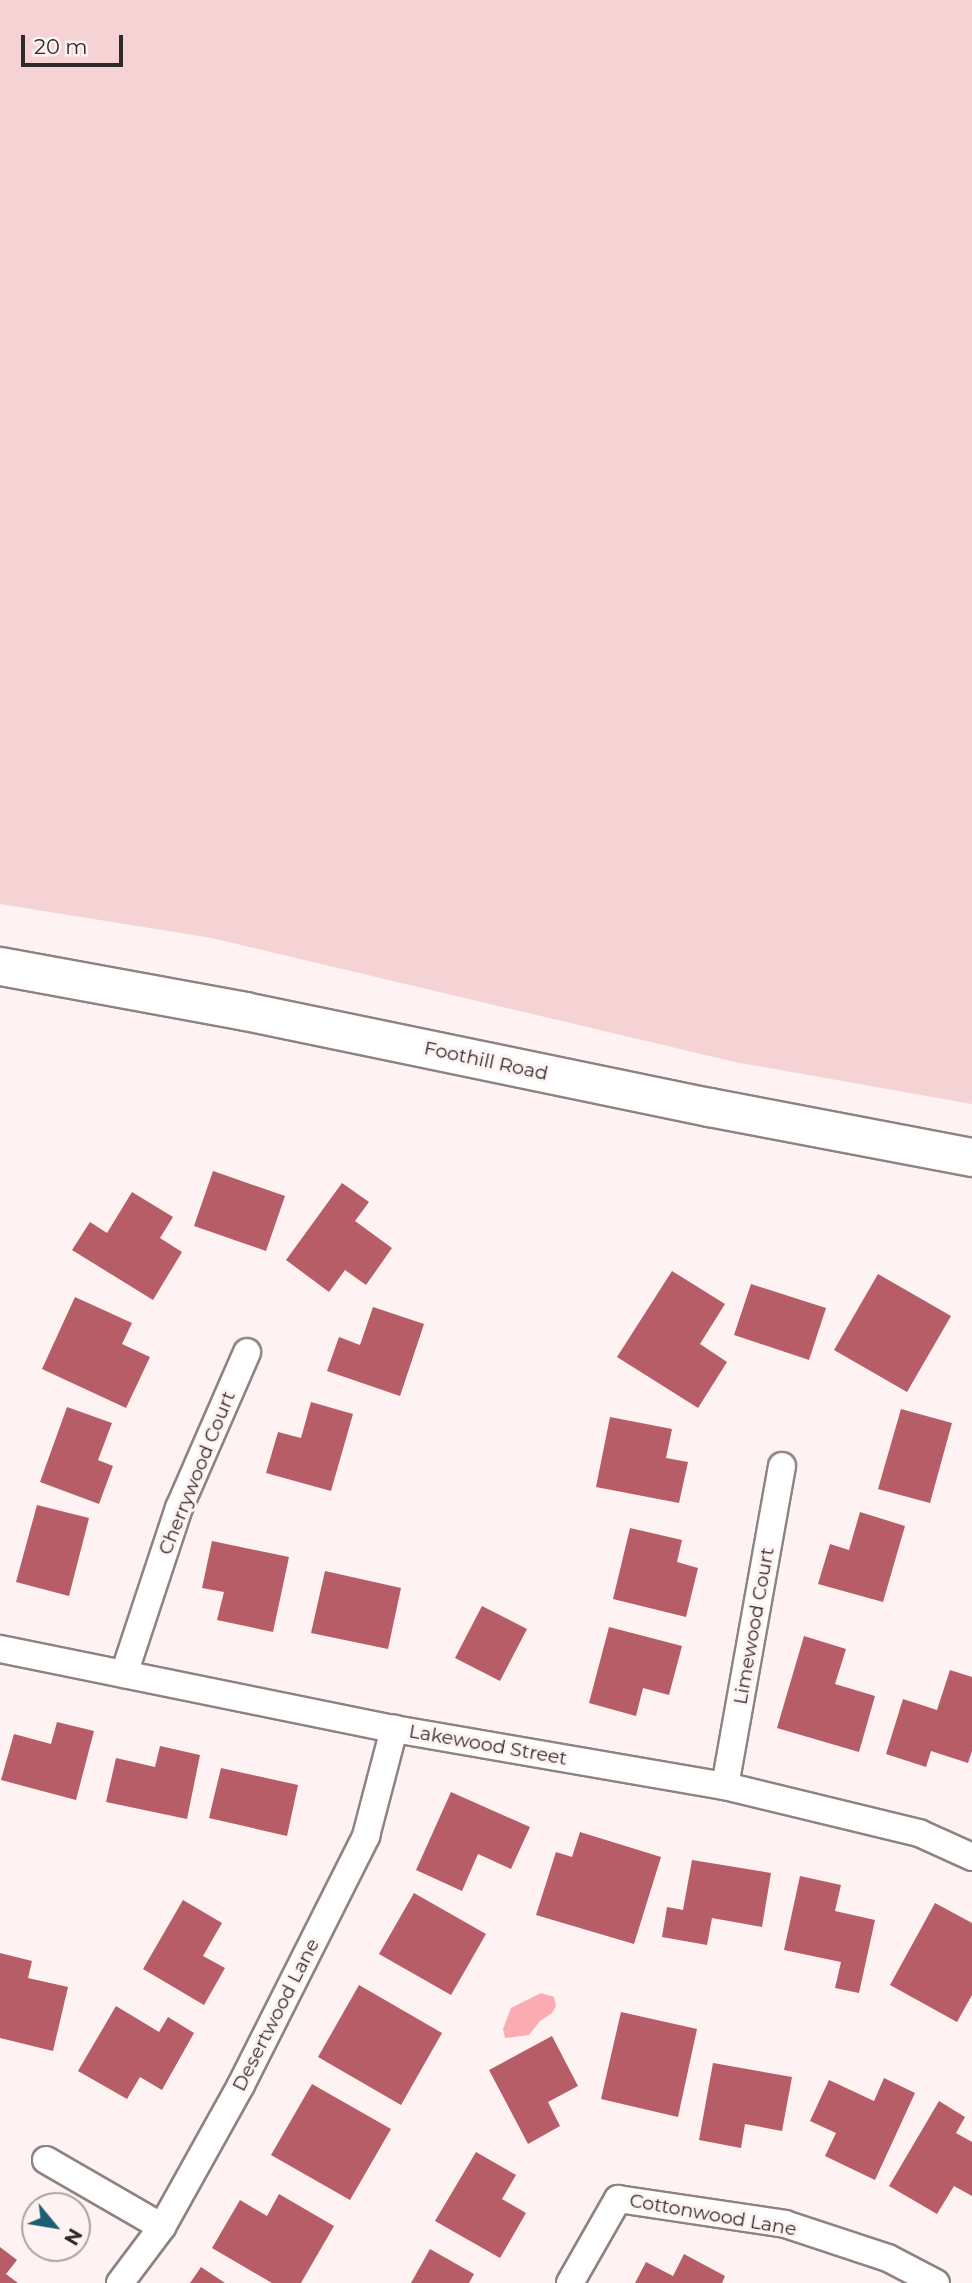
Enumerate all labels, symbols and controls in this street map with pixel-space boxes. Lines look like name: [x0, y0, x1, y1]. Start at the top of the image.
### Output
scale bar: [24, 21, 126, 65]
text: 20 m: [34, 34, 88, 59]
street label: Foothill Road: [422, 1037, 550, 1085]
street label: Cherrywood Court: [154, 1388, 240, 1558]
street label: Limewood Court: [729, 1546, 779, 1706]
street label: Lakewood Street: [407, 1720, 569, 1770]
street label: Desertwood Lane: [228, 1935, 324, 2095]
street label: Cottonwood Lane: [628, 2189, 798, 2241]
north arrow: [21, 2192, 91, 2262]
text: N: [59, 2224, 87, 2249]

